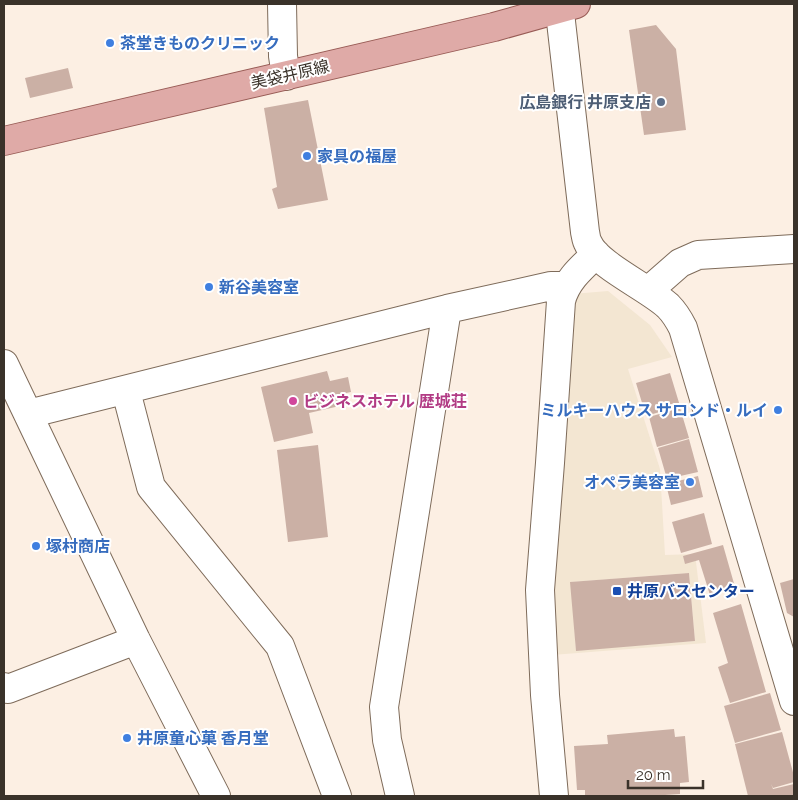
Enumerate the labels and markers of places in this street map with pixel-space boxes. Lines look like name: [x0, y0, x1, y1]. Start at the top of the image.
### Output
place label: 茶堂きものクリニック: [120, 34, 280, 53]
marker: 茶堂きものクリニック: [104, 37, 116, 49]
place label: 広島銀行 井原支店: [519, 93, 651, 112]
marker: 広島銀行 井原支店: [655, 96, 667, 108]
place label: 家具の福屋: [317, 147, 397, 166]
marker: 家具の福屋: [301, 150, 313, 162]
place label: 新谷美容室: [219, 278, 299, 297]
marker: 新谷美容室: [203, 281, 215, 293]
place label: ビジネスホテル 歴城荘: [303, 392, 467, 411]
marker: ビジネスホテル 歴城荘: [287, 395, 299, 407]
place label: ミルキーハウス サロンド・ルイ: [540, 401, 768, 420]
marker: ミルキーハウス サロンド・ルイ: [772, 404, 784, 416]
place label: オペラ美容室: [584, 473, 680, 492]
marker: オペラ美容室: [684, 476, 696, 488]
place label: 塚村商店: [46, 537, 110, 556]
marker: 塚村商店: [30, 540, 42, 552]
place label: 井原バスセンター: [627, 582, 755, 601]
marker: 井原バスセンター: [611, 585, 623, 597]
place label: 井原童心菓 香月堂: [137, 729, 269, 748]
marker: 井原童心菓 香月堂: [121, 732, 133, 744]

